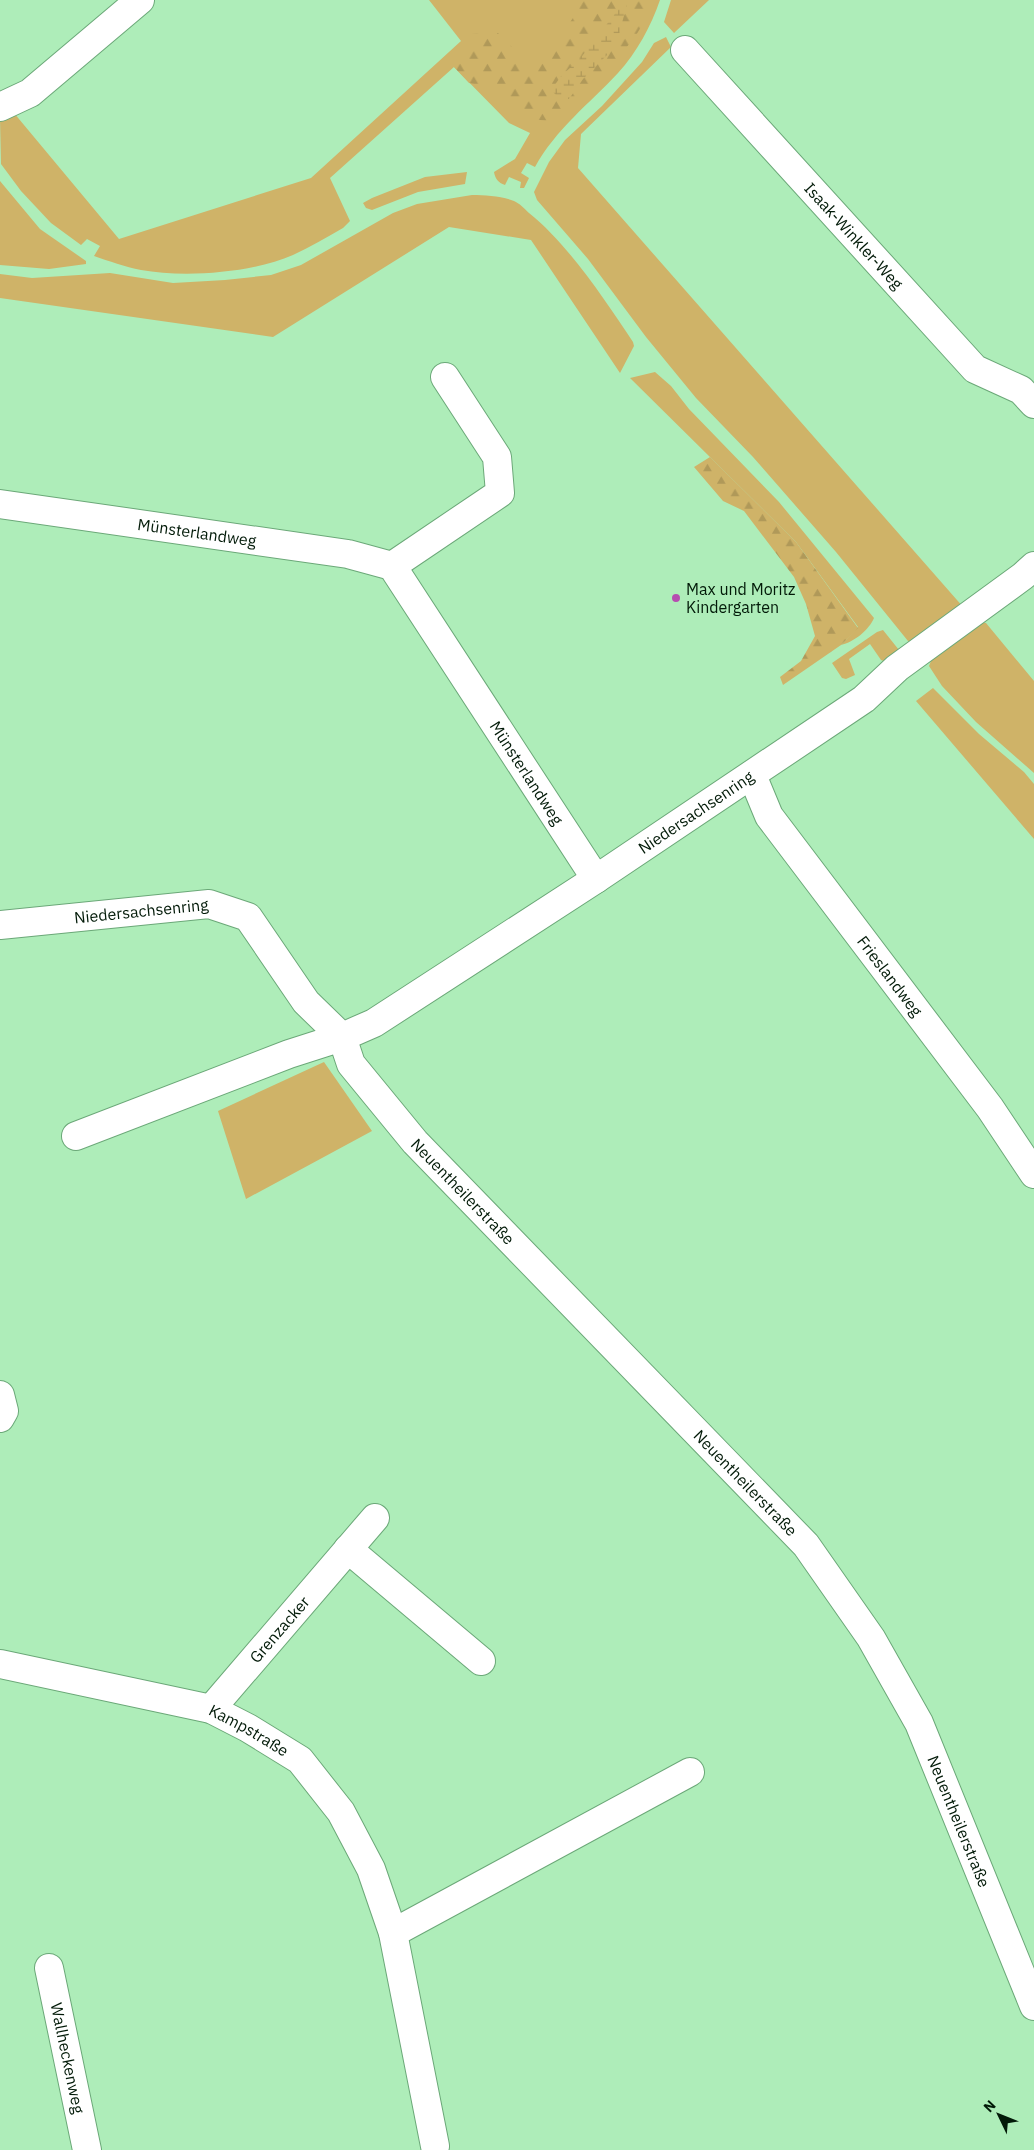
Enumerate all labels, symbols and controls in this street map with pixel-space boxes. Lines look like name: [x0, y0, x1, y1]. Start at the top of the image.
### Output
street label: Isaak-Winkler-Weg: [800, 178, 908, 294]
street label: Münsterlandweg: [136, 514, 258, 551]
place label: Max und Moritz Kindergarten: [686, 579, 796, 617]
marker: Max und Moritz Kindergarten: [670, 592, 682, 604]
street label: Münsterlandweg: [486, 717, 568, 829]
street label: Niedersachsenring: [634, 766, 758, 858]
street label: Niedersachsenring: [73, 894, 210, 927]
street label: Frieslandweg: [853, 932, 927, 1021]
street label: Neuentheilerstraße: [407, 1134, 519, 1249]
street label: Neuentheilerstraße: [690, 1425, 802, 1540]
street label: Grenzacker: [245, 1592, 314, 1667]
street label: Kampstraße: [206, 1700, 292, 1761]
street label: Neuentheilerstraße: [923, 1753, 995, 1890]
street label: Wallheckenweg: [46, 2001, 89, 2116]
north arrow: [974, 2090, 1024, 2140]
text: N: [979, 2096, 1000, 2116]

